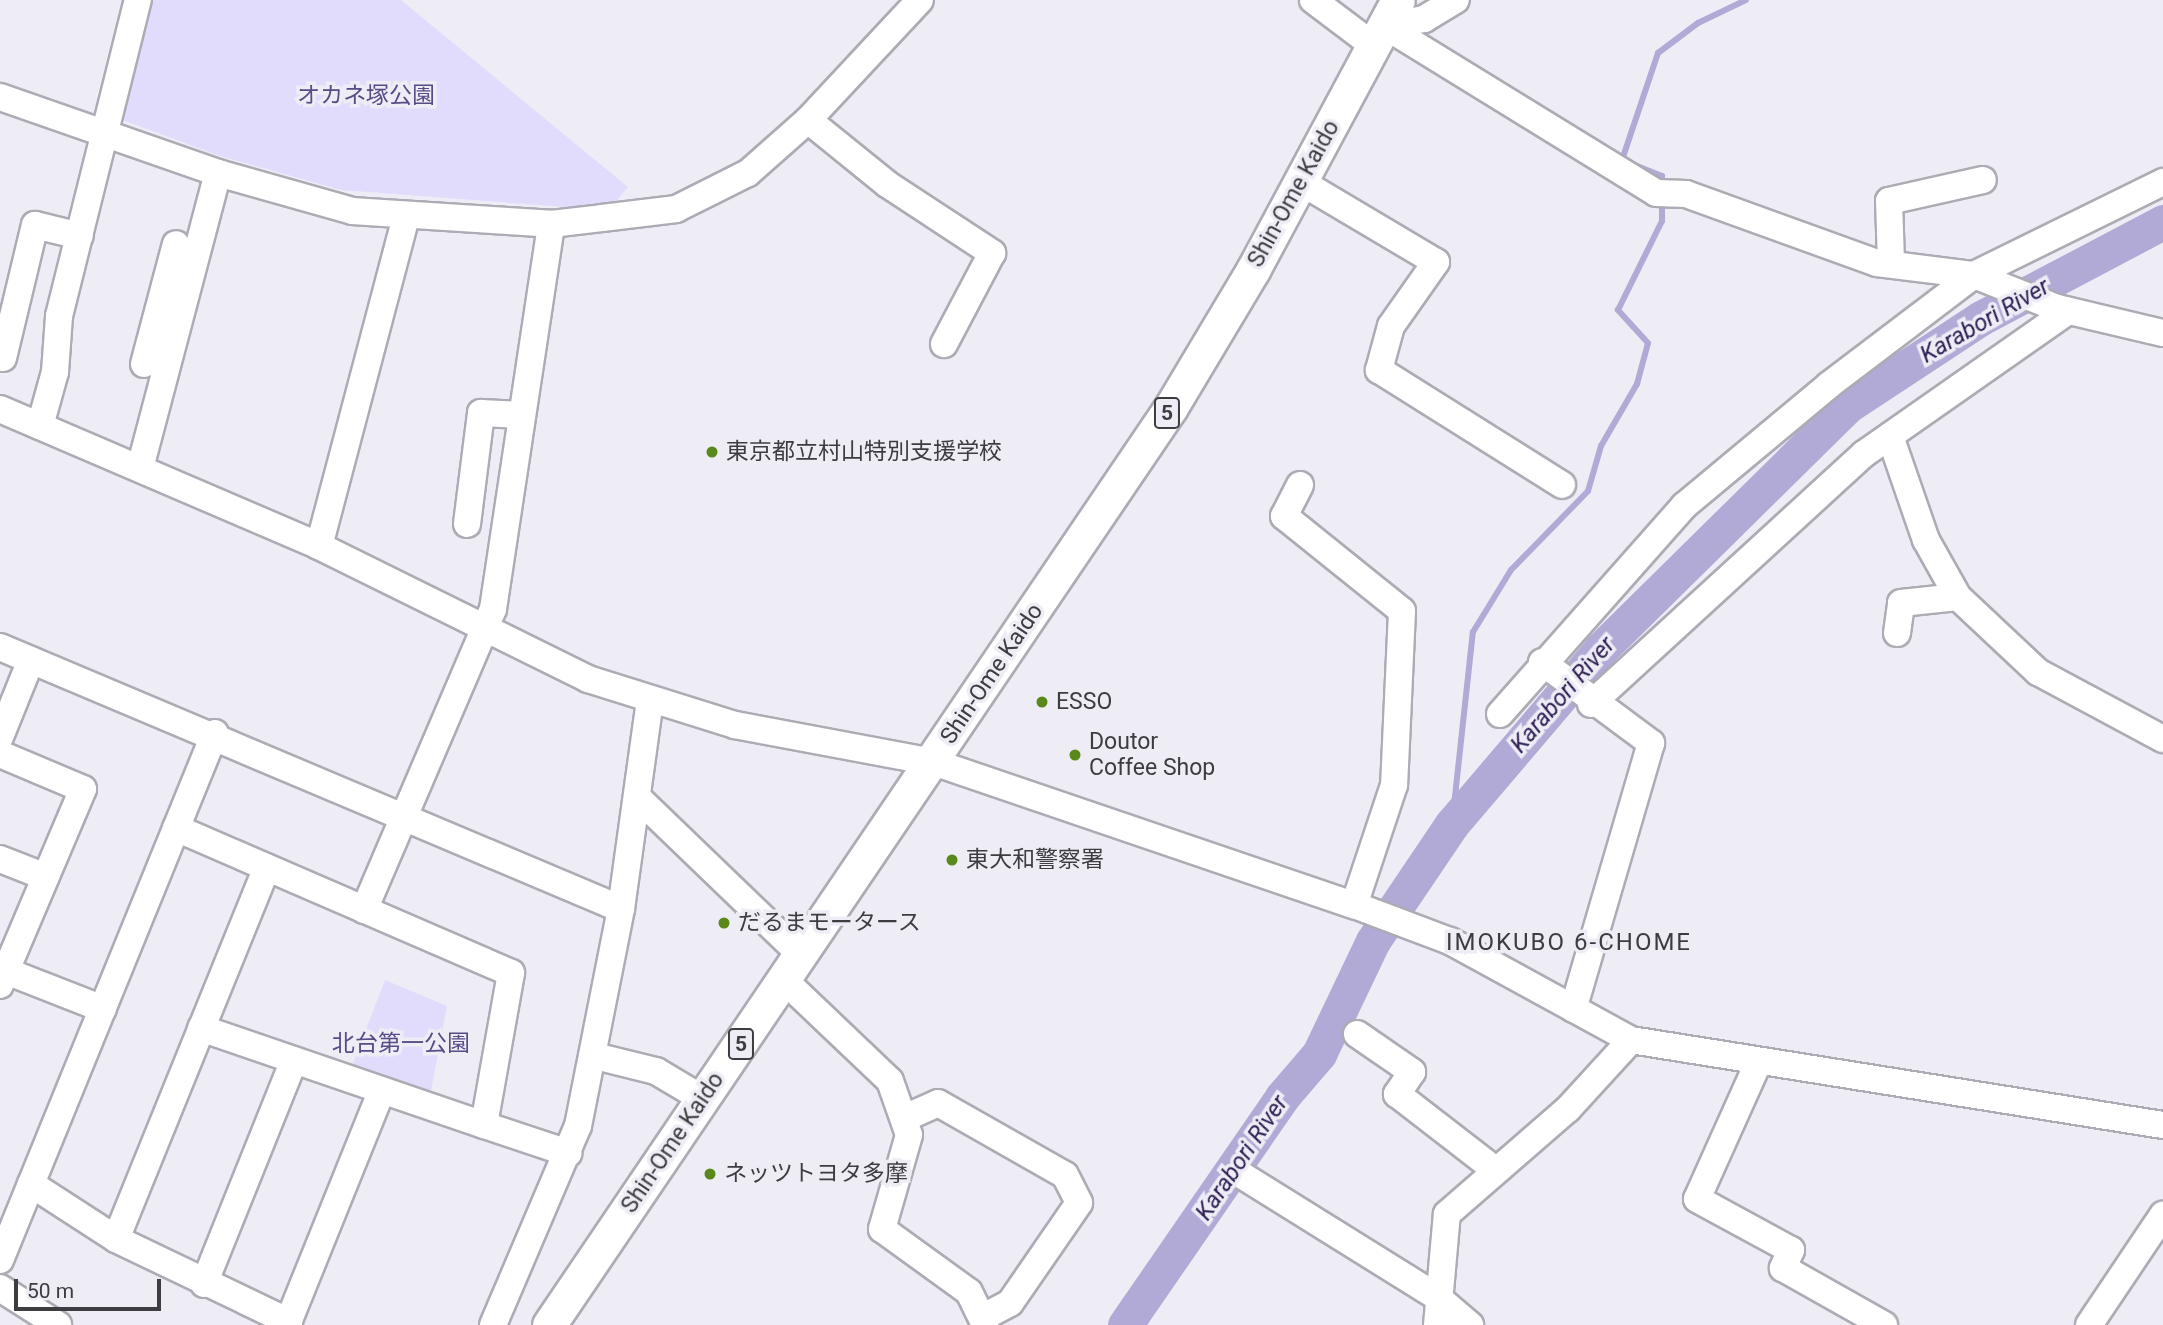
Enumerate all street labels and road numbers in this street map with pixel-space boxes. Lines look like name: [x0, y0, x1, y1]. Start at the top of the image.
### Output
street label: Shin-Ome Kaido: [1242, 116, 1346, 272]
road number: 5: [1153, 396, 1181, 430]
street label: Shin-Ome Kaido: [935, 599, 1049, 749]
road number: 5: [727, 1026, 755, 1062]
street label: Shin-Ome Kaido: [616, 1068, 730, 1218]

